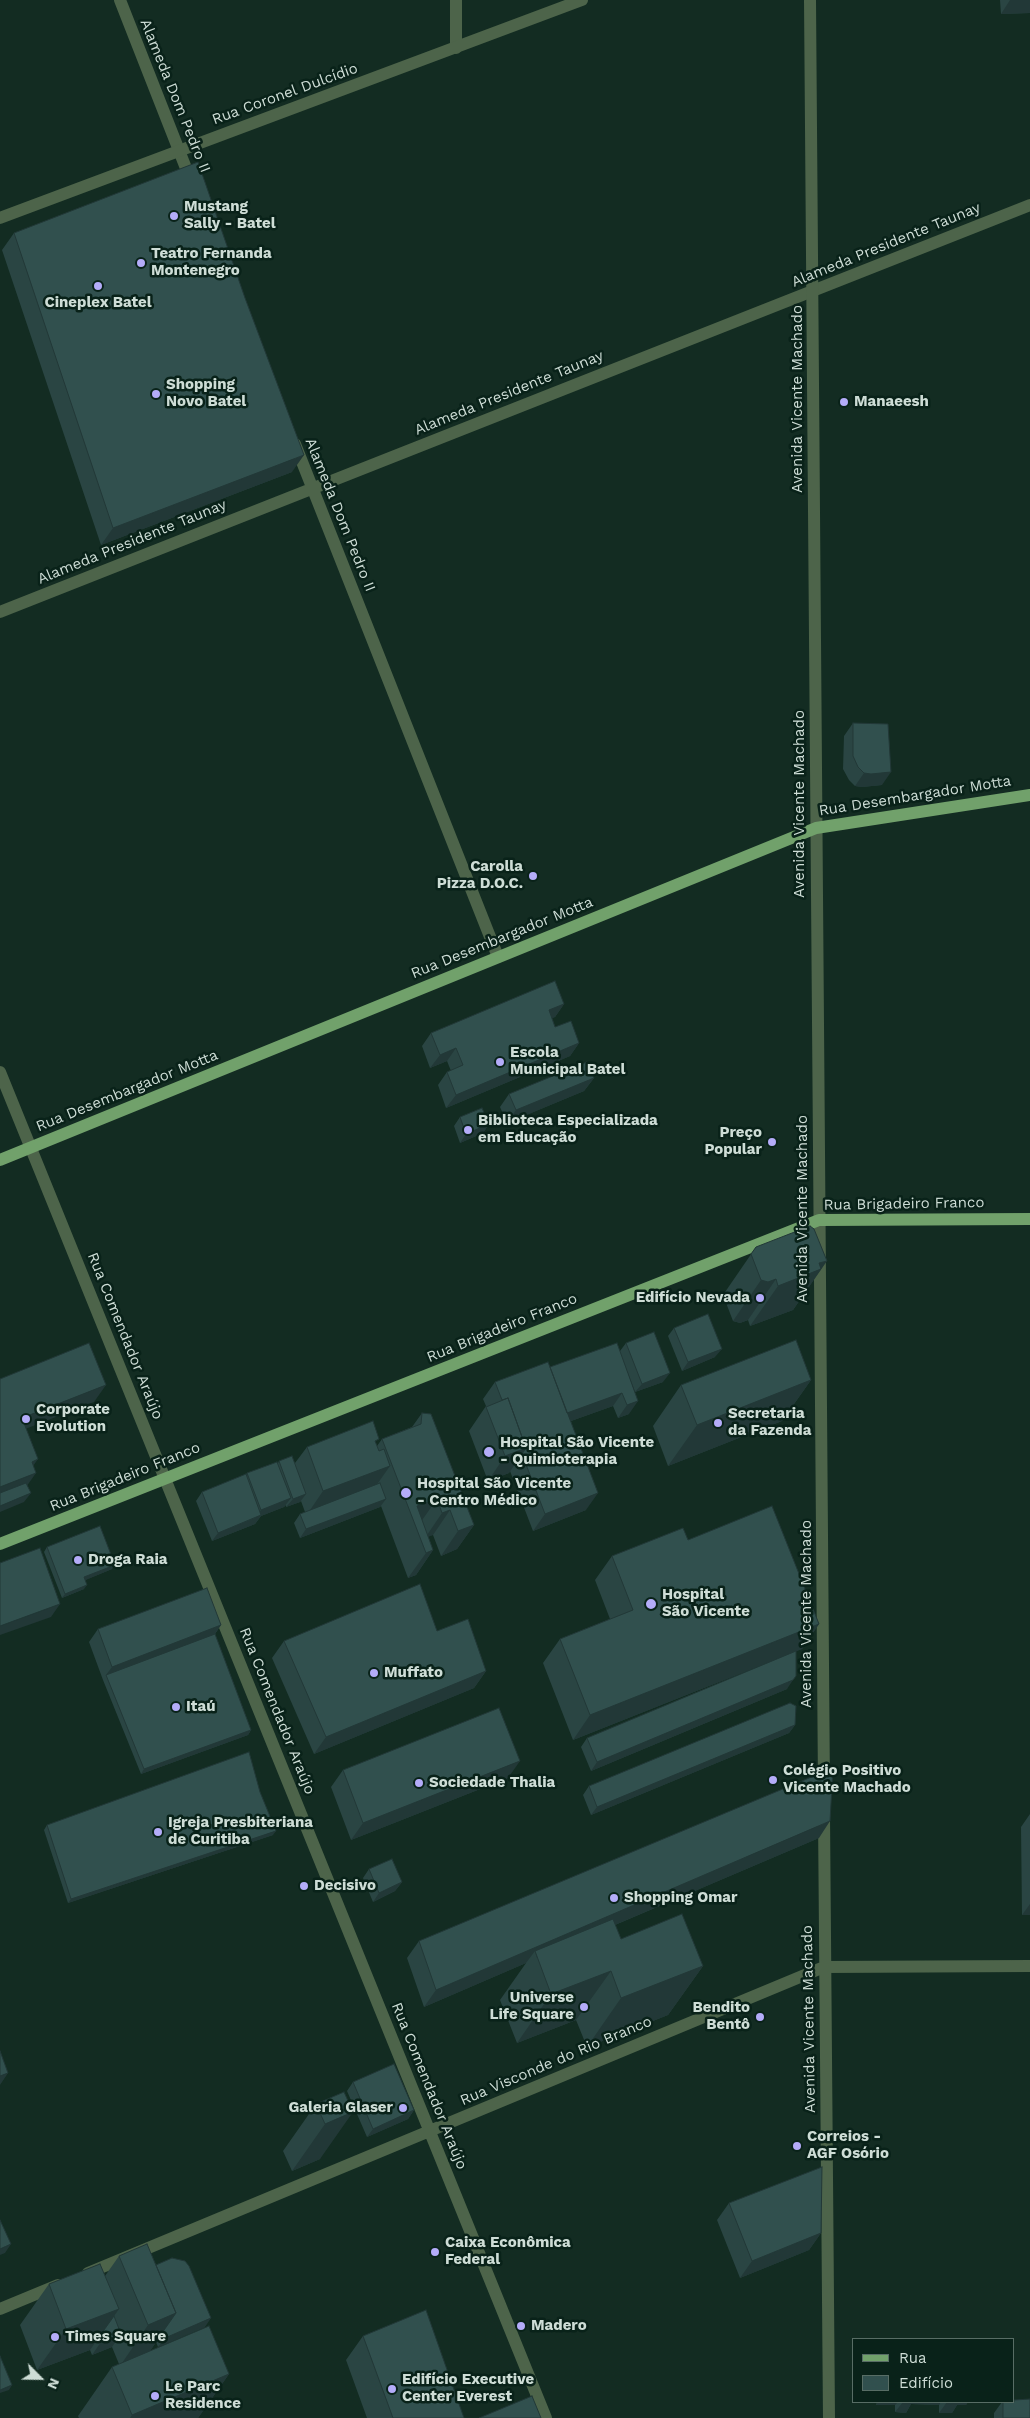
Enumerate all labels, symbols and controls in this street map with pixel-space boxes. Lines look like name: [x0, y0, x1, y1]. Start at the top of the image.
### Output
street label: Alameda Dom Pedro II: [136, 17, 214, 175]
street label: Rua Coronel Dulcídio: [210, 59, 360, 129]
place label: Mustang Sally - Batel: [184, 198, 276, 233]
street label: Alameda Presidente Taunay: [789, 199, 983, 291]
marker: Mustang Sally - Batel: [168, 210, 180, 222]
place label: Teatro Fernanda Montenegro: [151, 245, 272, 280]
marker: Teatro Fernanda Montenegro: [135, 257, 147, 269]
marker: Cineplex Batel: [92, 280, 104, 292]
place label: Cineplex Batel: [44, 294, 152, 312]
street label: Avenida Vicente Machado: [789, 305, 807, 493]
street label: Alameda Presidente Taunay: [412, 347, 606, 439]
place label: Shopping Novo Batel: [166, 376, 246, 411]
marker: Shopping Novo Batel: [150, 388, 162, 400]
place label: Manaeesh: [854, 393, 929, 411]
marker: Manaeesh: [838, 396, 850, 408]
street label: Alameda Dom Pedro II: [301, 436, 379, 594]
street label: Alameda Presidente Taunay: [35, 496, 229, 588]
street label: Avenida Vicente Machado: [791, 710, 809, 898]
street label: Rua Desembargador Motta: [818, 772, 1012, 820]
place label: Carolla Pizza D.O.C.: [437, 858, 523, 893]
marker: Carolla Pizza D.O.C.: [527, 870, 539, 882]
street label: Rua Desembargador Motta: [409, 893, 595, 983]
place label: Escola Municipal Batel: [510, 1044, 625, 1079]
street label: Rua Desembargador Motta: [34, 1046, 220, 1136]
marker: Escola Municipal Batel: [494, 1056, 506, 1068]
place label: Biblioteca Especializada em Educação: [478, 1112, 658, 1147]
street label: Avenida Vicente Machado: [794, 1115, 812, 1303]
marker: Biblioteca Especializada em Educação: [462, 1124, 474, 1136]
place label: Preço Popular: [704, 1124, 762, 1159]
marker: Preço Popular: [766, 1136, 778, 1148]
street label: Rua Brigadeiro Franco: [824, 1194, 984, 1214]
street label: Rua Comendador Araújo: [83, 1250, 167, 1422]
place label: Edifício Nevada: [636, 1289, 750, 1307]
street label: Rua Brigadeiro Franco: [424, 1290, 580, 1366]
marker: Edifício Nevada: [754, 1292, 766, 1304]
place label: Corporate Evolution: [36, 1401, 110, 1436]
place label: Secretaria da Fazenda: [728, 1405, 811, 1440]
marker: Corporate Evolution: [20, 1413, 32, 1425]
marker: Secretaria da Fazenda: [712, 1417, 724, 1429]
place label: Hospital São Vicente - Quimioterapia: [500, 1434, 654, 1469]
street label: Rua Brigadeiro Franco: [47, 1439, 203, 1515]
marker: Hospital São Vicente - Quimioterapia: [482, 1445, 496, 1459]
place label: Hospital São Vicente - Centro Médico: [417, 1475, 571, 1510]
marker: Hospital São Vicente - Centro Médico: [399, 1486, 413, 1500]
street label: Avenida Vicente Machado: [798, 1520, 816, 1708]
place label: Droga Raia: [88, 1551, 167, 1569]
marker: Droga Raia: [72, 1554, 84, 1566]
place label: Hospital São Vicente: [662, 1586, 750, 1621]
marker: Hospital São Vicente: [644, 1597, 658, 1611]
street label: Rua Comendador Araújo: [235, 1625, 319, 1797]
place label: Muffato: [384, 1664, 443, 1682]
marker: Muffato: [368, 1667, 380, 1679]
place label: Itaú: [186, 1698, 215, 1716]
marker: Itaú: [170, 1701, 182, 1713]
place label: Colégio Positivo Vicente Machado: [783, 1762, 911, 1797]
place label: Sociedade Thalia: [429, 1774, 555, 1792]
marker: Colégio Positivo Vicente Machado: [767, 1774, 779, 1786]
marker: Sociedade Thalia: [413, 1777, 425, 1789]
place label: Igreja Presbiteriana de Curitiba: [168, 1814, 313, 1849]
marker: Igreja Presbiteriana de Curitiba: [152, 1826, 164, 1838]
place label: Decisivo: [314, 1877, 376, 1895]
marker: Decisivo: [298, 1880, 310, 1892]
place label: Shopping Omar: [624, 1889, 737, 1907]
marker: Shopping Omar: [608, 1892, 620, 1904]
street label: Avenida Vicente Machado: [798, 1925, 820, 2113]
place label: Universe Life Square: [489, 1989, 574, 2024]
place label: Bendito Bentô: [692, 1999, 750, 2034]
street label: Rua Comendador Araújo: [387, 2000, 471, 2172]
marker: Universe Life Square: [578, 2001, 590, 2013]
marker: Bendito Bentô: [754, 2011, 766, 2023]
street label: Rua Visconde do Rio Branco: [457, 2012, 655, 2110]
place label: Galeria Glaser: [288, 2099, 393, 2117]
marker: Galeria Glaser: [397, 2102, 409, 2114]
place label: Correios - AGF Osório: [807, 2128, 889, 2163]
marker: Correios - AGF Osório: [791, 2140, 803, 2152]
place label: Caixa Econômica Federal: [445, 2234, 571, 2269]
marker: Caixa Econômica Federal: [429, 2246, 441, 2258]
place label: Madero: [531, 2317, 587, 2335]
marker: Madero: [515, 2320, 527, 2332]
place label: Times Square: [65, 2328, 166, 2346]
marker: Times Square: [49, 2331, 61, 2343]
legend: [852, 2338, 1015, 2403]
text: Rua: [899, 2349, 927, 2367]
north arrow: [15, 2353, 65, 2403]
place label: Edifício Executive Center Everest: [402, 2371, 534, 2406]
text: Edifício: [899, 2374, 953, 2392]
text: N: [44, 2376, 63, 2392]
place label: Le Parc Residence: [165, 2378, 241, 2413]
marker: Edifício Executive Center Everest: [386, 2383, 398, 2395]
marker: Le Parc Residence: [149, 2390, 161, 2402]

